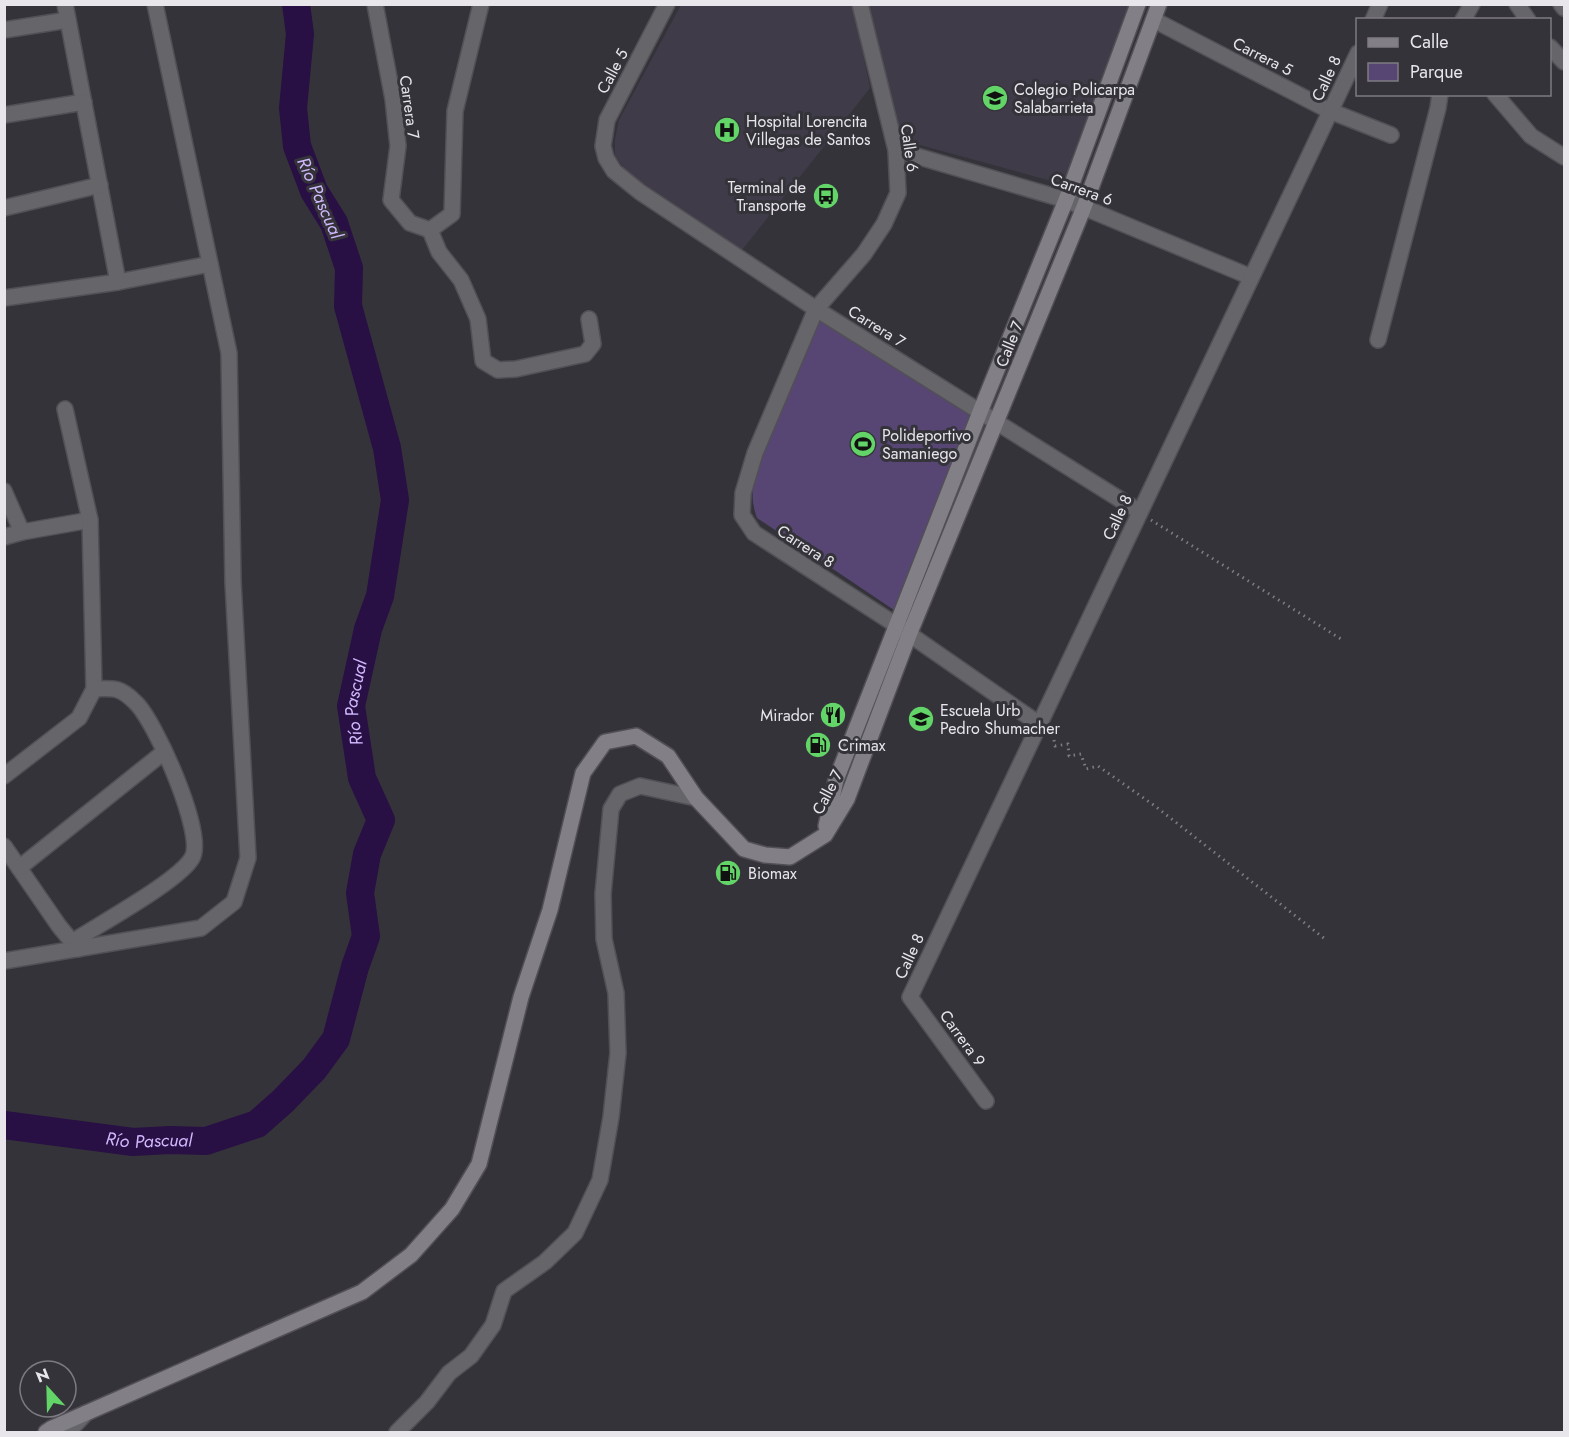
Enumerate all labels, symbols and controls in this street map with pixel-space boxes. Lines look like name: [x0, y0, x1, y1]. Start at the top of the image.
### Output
legend: [1356, 18, 1551, 96]
text: Calle: [1410, 29, 1449, 55]
street label: Carrera 5: [1229, 32, 1297, 81]
street label: Calle 5: [591, 45, 634, 98]
street label: Calle 8: [1306, 52, 1347, 105]
text: Parque: [1410, 59, 1463, 85]
street label: Carrera 7: [394, 74, 425, 141]
place label: Colegio Policarpa Salabarrieta: [1014, 78, 1135, 119]
school or university icon: Colegio Policarpa Salabarrieta: [980, 83, 1010, 113]
place label: Hospital Lorencita Villegas de Santos: [746, 110, 870, 151]
hospital icon: Hospital Lorencita Villegas de Santos: [712, 115, 742, 145]
street label: Calle 6: [895, 123, 924, 174]
water label: Río Pascual: [290, 153, 350, 244]
street label: Carrera 6: [1047, 168, 1116, 211]
place label: Terminal de Transporte: [728, 176, 806, 217]
bus stop icon: Terminal de Transporte: [811, 181, 841, 211]
street label: Carrera 7: [843, 300, 910, 353]
street label: Calle 7: [990, 317, 1029, 371]
place label: Polideportivo Samaniego: [882, 424, 971, 465]
sports icon: Polideportivo Samaniego: [848, 429, 878, 459]
street label: Calle 8: [1097, 491, 1138, 544]
street label: Carrera 8: [772, 519, 839, 574]
water label: Río Pascual: [338, 656, 374, 747]
place label: Escuela Urb Pedro Shumacher: [940, 699, 1060, 740]
restaurant icon: Mirador: [818, 700, 848, 730]
place label: Mirador: [760, 704, 815, 727]
school or university icon: Escuela Urb Pedro Shumacher: [906, 704, 936, 734]
fuel station icon: Crimax: [803, 730, 833, 760]
place label: Crimax: [838, 734, 886, 757]
street label: Calle 7: [806, 765, 849, 819]
fuel station icon: Biomax: [713, 858, 743, 888]
place label: Biomax: [748, 862, 797, 885]
street label: Calle 8: [889, 930, 930, 983]
street label: Carrera 9: [934, 1005, 991, 1071]
water label: Río Pascual: [104, 1126, 194, 1155]
north arrow: [18, 1359, 78, 1419]
text: N: [32, 1363, 53, 1389]

